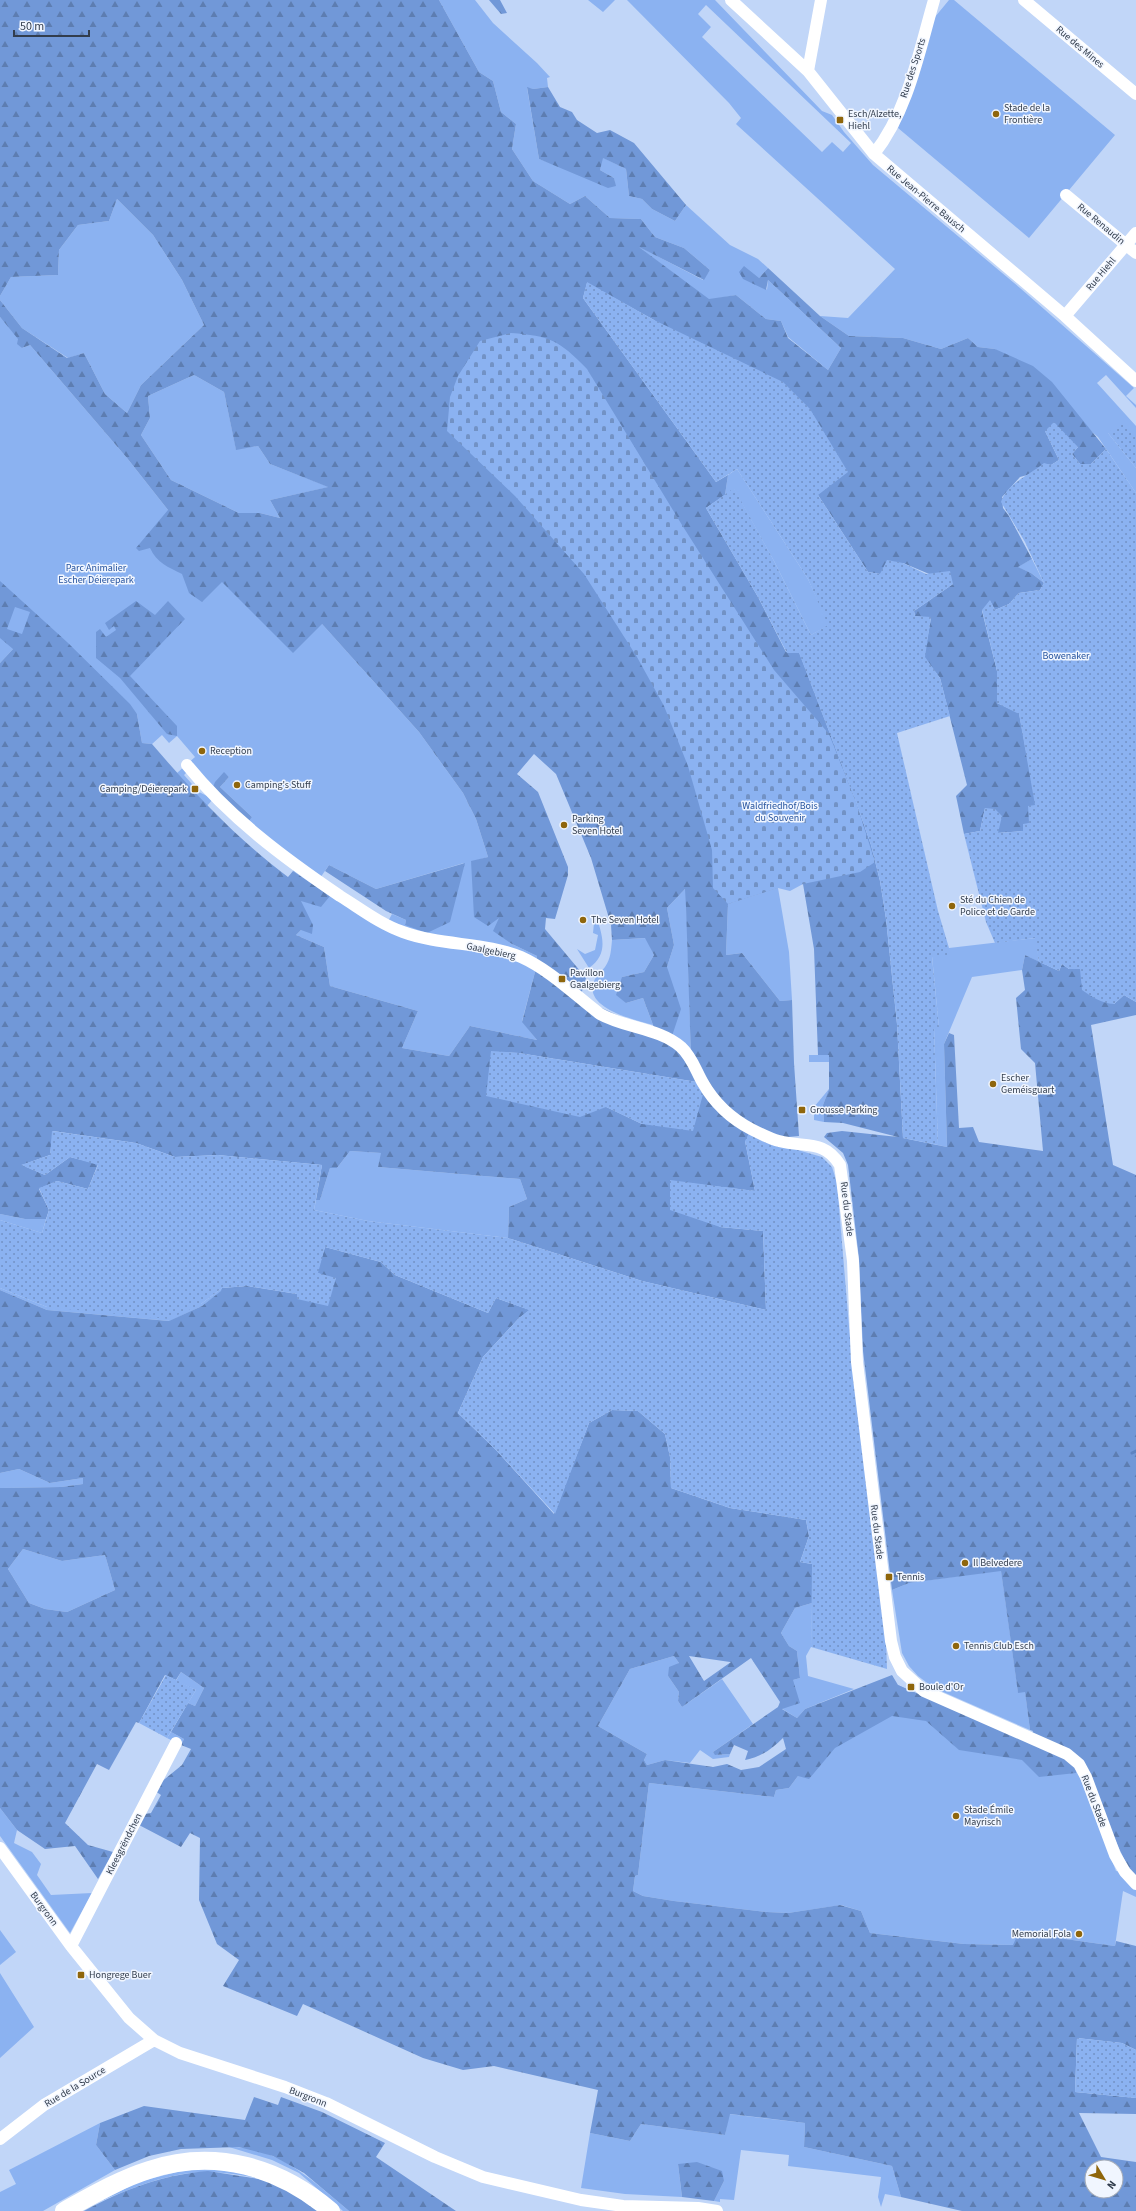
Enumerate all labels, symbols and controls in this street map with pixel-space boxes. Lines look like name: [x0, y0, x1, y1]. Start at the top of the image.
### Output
scale bar: [14, 12, 89, 38]
text: 50 m: [20, 18, 44, 35]
street label: Rue des Mines: [1053, 23, 1107, 71]
street label: Rue des Sports: [897, 36, 929, 100]
place label: Stade de la Frontière: [1004, 101, 1050, 127]
place label: Esch/Alzette, Hiehl: [848, 107, 901, 133]
marker: Stade de la Frontière: [991, 109, 1001, 119]
marker: Esch/Alzette, Hiehl: [835, 115, 845, 125]
street label: Rue Jean-Pierre Bausch: [884, 162, 968, 236]
street label: Rue Renaudin: [1074, 200, 1128, 248]
street label: Rue Hiehl: [1083, 254, 1120, 294]
park label: Parc Animalier Escher Déierepark: [58, 561, 134, 587]
park label: Bowenaker: [1042, 649, 1090, 663]
place label: Reception: [210, 744, 252, 758]
marker: Reception: [197, 746, 207, 756]
place label: Camping's Stuff: [245, 778, 312, 792]
marker: Camping's Stuff: [232, 780, 242, 790]
place label: Camping/Déierepark: [100, 782, 187, 796]
marker: Camping/Déierepark: [190, 784, 200, 794]
park label: Waldfriedhof/Bois du Souvenir: [742, 799, 818, 825]
place label: Parking Seven Hotel: [572, 812, 622, 838]
marker: Parking Seven Hotel: [559, 820, 569, 830]
place label: Sté du Chien de Police et de Garde: [960, 893, 1035, 919]
marker: Sté du Chien de Police et de Garde: [947, 901, 957, 911]
place label: The Seven Hotel: [591, 913, 659, 927]
marker: The Seven Hotel: [578, 915, 588, 925]
street label: Gaalgebierg: [465, 939, 517, 963]
place label: Pavillon Gaalgebierg: [570, 966, 620, 992]
marker: Pavillon Gaalgebierg: [557, 974, 567, 984]
place label: Escher Geméisguart: [1001, 1071, 1055, 1097]
marker: Escher Geméisguart: [988, 1079, 998, 1089]
place label: Grousse Parking: [810, 1103, 877, 1117]
marker: Grousse Parking: [797, 1105, 807, 1115]
street label: Rue du Stade: [837, 1181, 857, 1237]
street label: Rue du Stade: [867, 1504, 887, 1560]
place label: Il Belvedere: [973, 1556, 1022, 1570]
marker: Il Belvedere: [960, 1558, 970, 1568]
place label: Tennis: [897, 1570, 924, 1584]
marker: Tennis: [884, 1572, 894, 1582]
place label: Tennis Club Esch: [964, 1639, 1034, 1653]
marker: Tennis Club Esch: [951, 1641, 961, 1651]
place label: Boule d'Or: [919, 1680, 964, 1694]
marker: Boule d'Or: [906, 1682, 916, 1692]
street label: Rue du Stade: [1078, 1773, 1110, 1829]
place label: Stade Émile Mayrisch: [964, 1803, 1013, 1829]
street label: Kleesgrëndchen: [102, 1811, 146, 1877]
marker: Stade Émile Mayrisch: [951, 1811, 961, 1821]
street label: Burgronn: [27, 1889, 61, 1929]
place label: Memorial Fola: [1012, 1927, 1071, 1941]
marker: Memorial Fola: [1074, 1929, 1084, 1939]
place label: Hongrege Buer: [89, 1968, 152, 1982]
marker: Hongrege Buer: [76, 1970, 86, 1980]
street label: Rue de la Source: [42, 2063, 108, 2111]
street label: Burgronn: [287, 2083, 329, 2111]
north arrow: [1084, 2159, 1124, 2199]
text: N: [1103, 2177, 1120, 2192]

